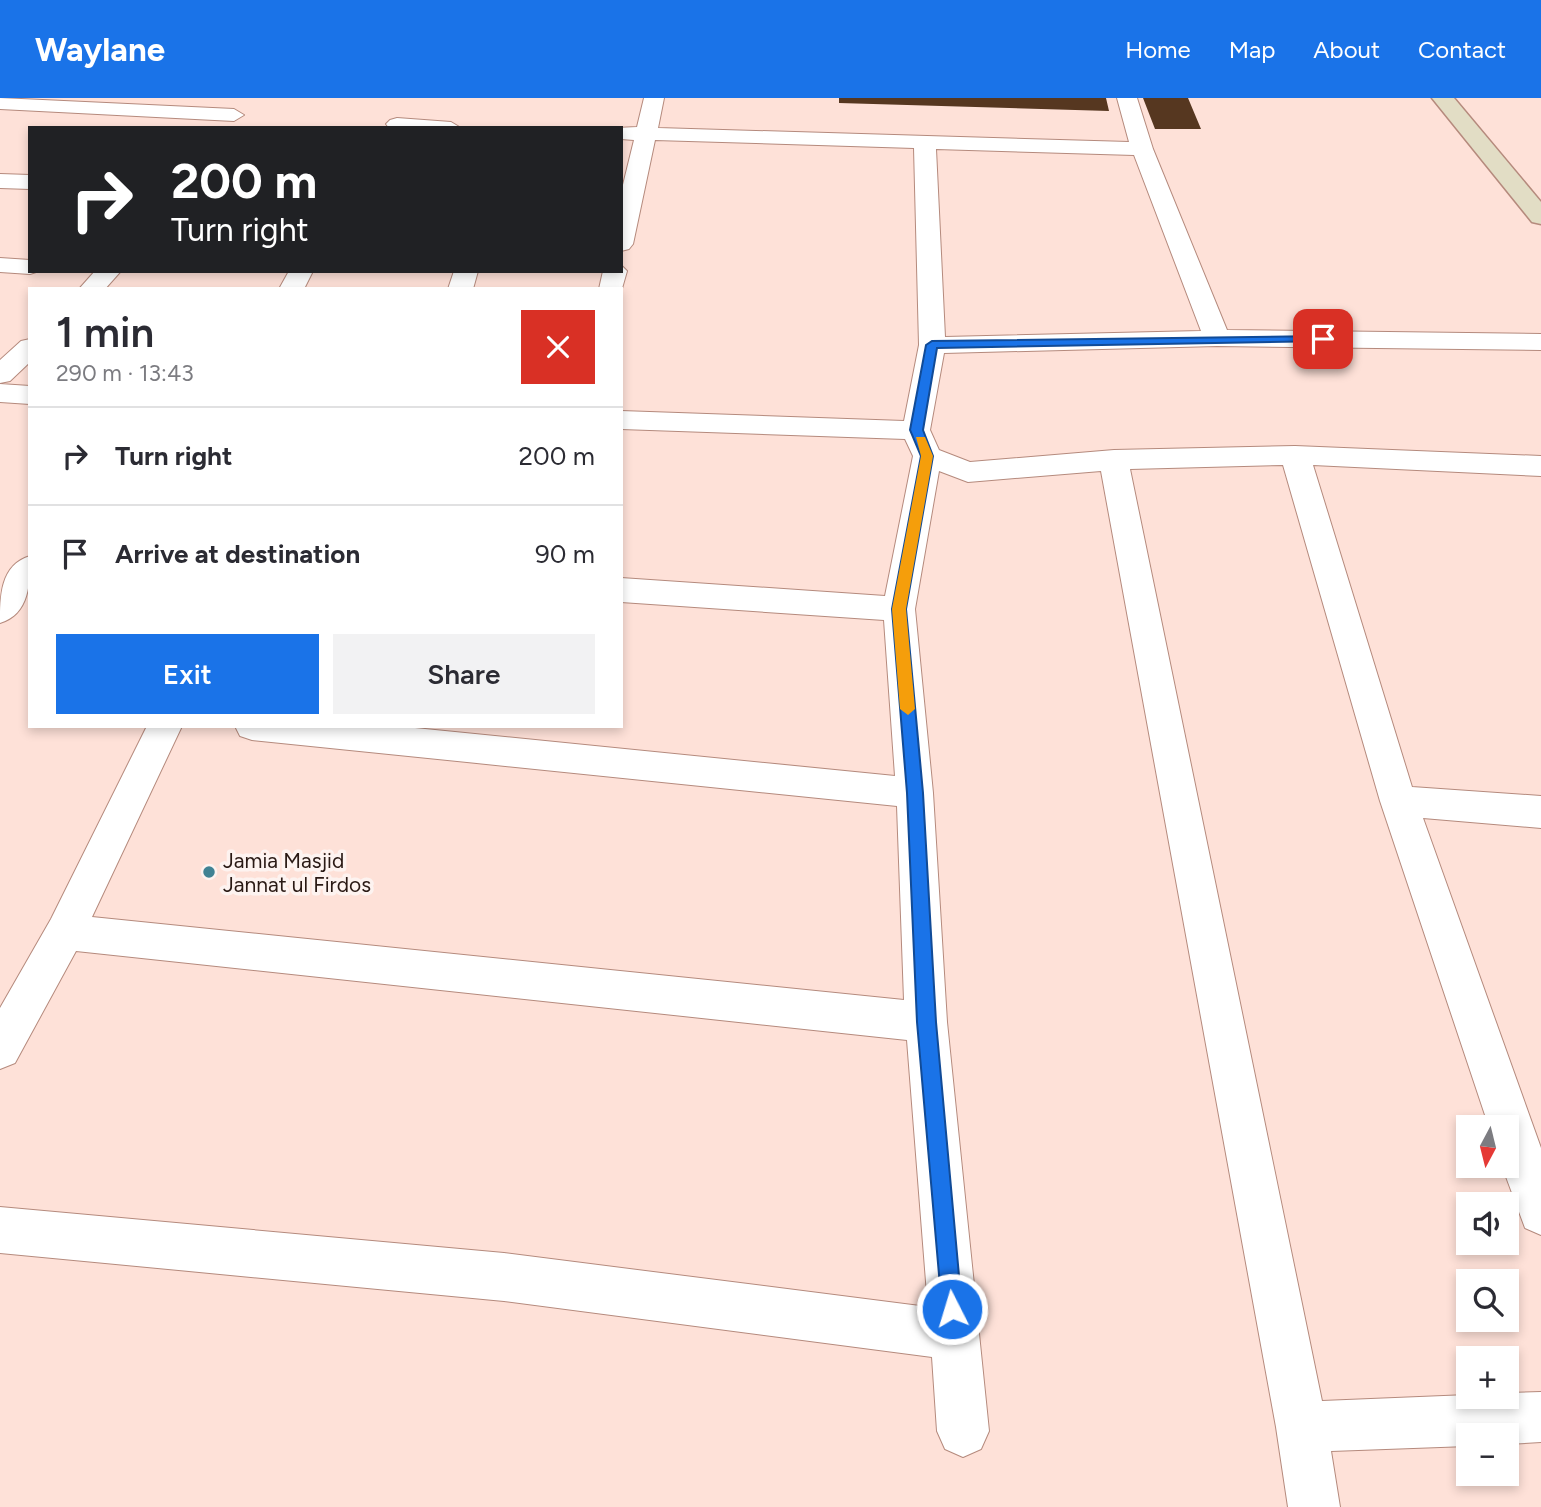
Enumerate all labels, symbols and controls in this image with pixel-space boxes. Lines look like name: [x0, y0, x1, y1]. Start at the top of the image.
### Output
text: Waylane: [35, 30, 165, 69]
text: Home: [1125, 35, 1191, 64]
text: Map: [1229, 35, 1275, 64]
text: About: [1313, 35, 1380, 64]
text: Contact: [1418, 35, 1506, 64]
text: 200 m: [171, 151, 317, 210]
icon: right: [56, 154, 147, 245]
text: Turn right: [171, 211, 309, 249]
text: 1 min: [56, 307, 154, 358]
pin: [1293, 309, 1353, 369]
button: close: [521, 310, 595, 384]
icon: arrive: [1304, 320, 1342, 358]
text: 290 m · 13:43: [56, 359, 194, 387]
icon: right: [56, 437, 94, 475]
text: Turn right: [115, 440, 232, 472]
text: 200 m: [519, 440, 595, 472]
icon: arrive: [56, 535, 94, 573]
text: Arrive at destination: [115, 538, 360, 570]
text: 90 m: [535, 538, 595, 570]
button: Exit: [56, 634, 319, 714]
button: Share: [333, 634, 595, 714]
place label: Jamia Masjid Jannat ul Firdos: [223, 848, 371, 897]
marker: Jamia Masjid Jannat ul Firdos: [201, 864, 217, 880]
north arrow: [1456, 1115, 1519, 1178]
map controls: [1456, 1115, 1519, 1486]
button: sound: [1456, 1192, 1519, 1255]
button: search: [1456, 1269, 1519, 1332]
position arrow: [915, 1272, 989, 1346]
button: +: [1456, 1346, 1519, 1409]
button: −: [1456, 1423, 1519, 1486]

